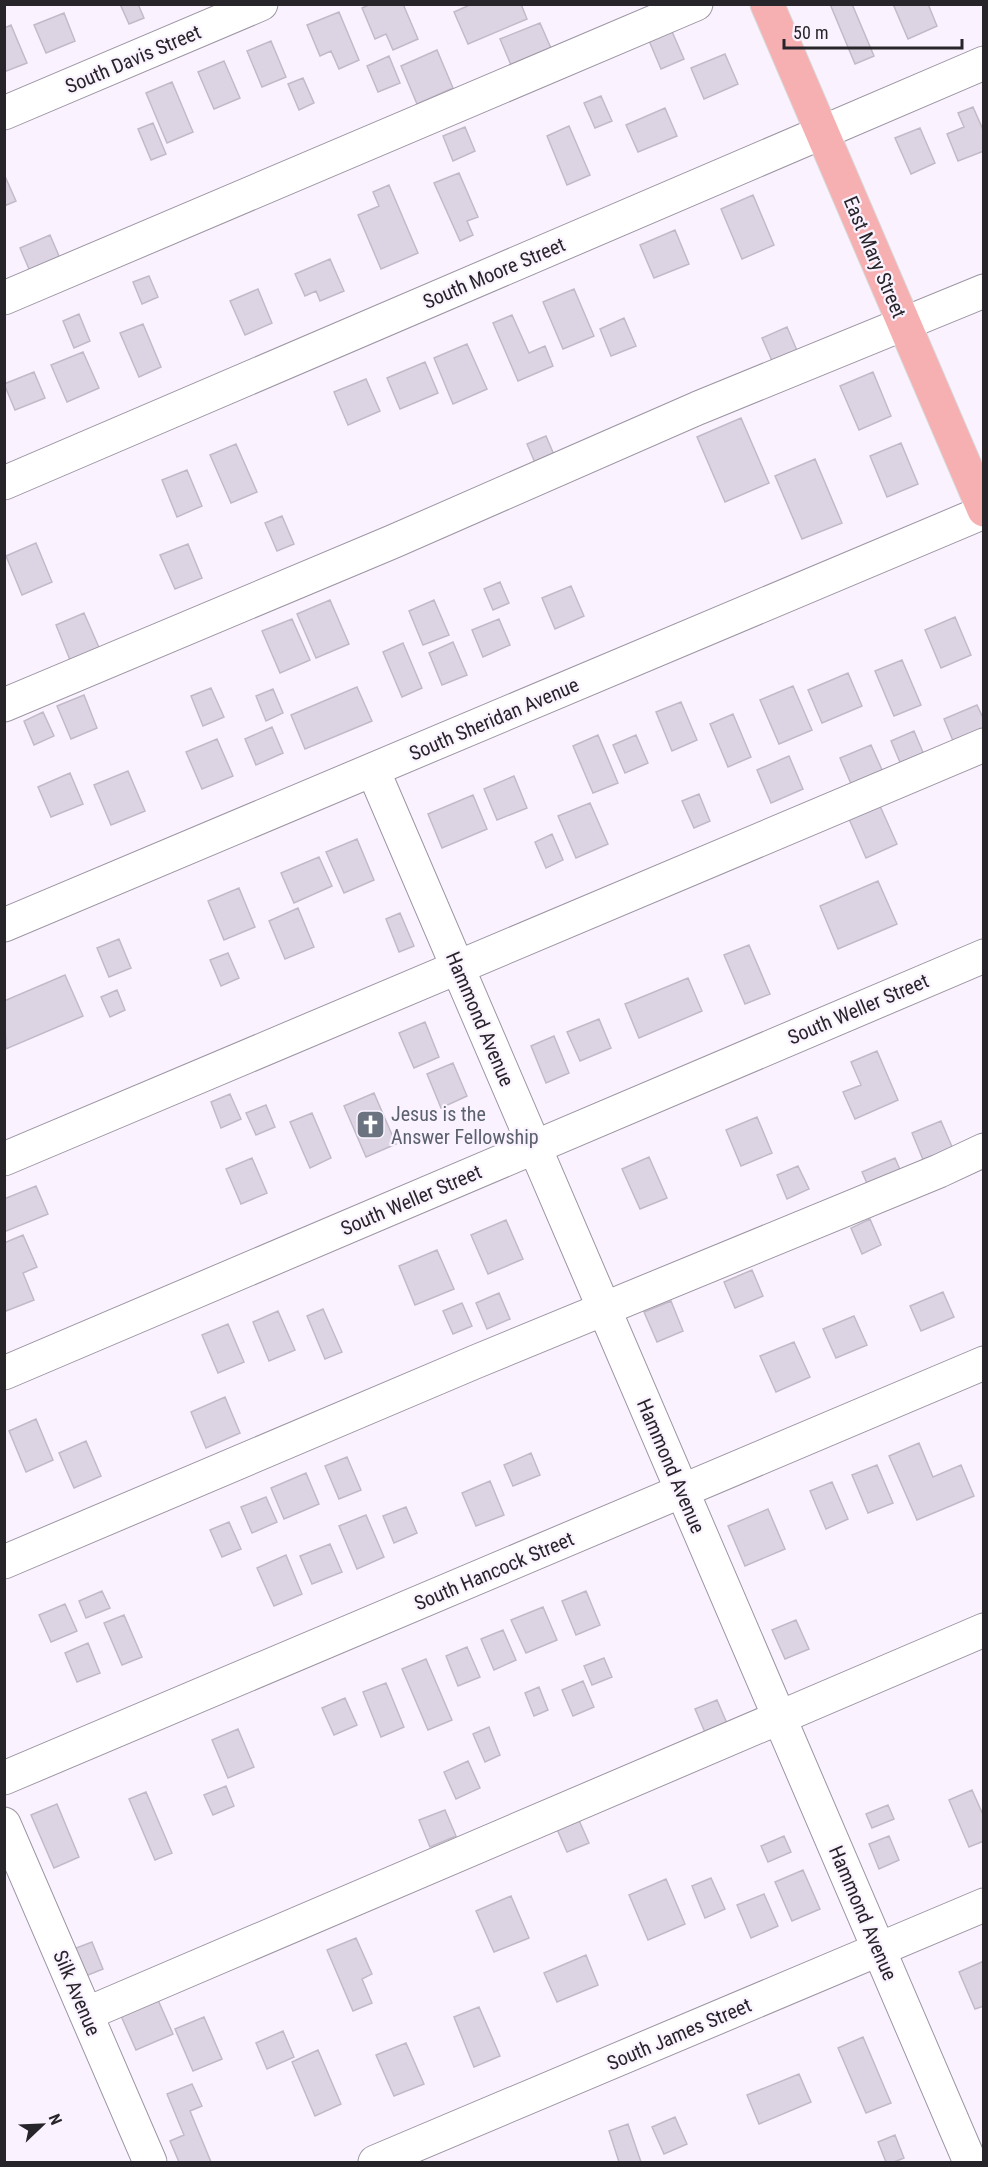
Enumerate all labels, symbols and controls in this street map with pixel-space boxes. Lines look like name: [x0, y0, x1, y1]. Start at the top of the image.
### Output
scale bar: [784, 12, 962, 50]
street label: South Davis Street: [62, 20, 204, 98]
text: 50 m: [793, 22, 828, 43]
street label: East Mary Street: [839, 193, 911, 322]
street label: South Moore Street: [419, 232, 569, 314]
street label: South Sheridan Avenue: [406, 672, 582, 766]
street label: Hammond Avenue: [441, 948, 519, 1090]
street label: South Weller Street: [784, 968, 932, 1049]
place label: Jesus is the Answer Fellowship: [391, 1102, 539, 1149]
church icon: Jesus is the Answer Fellowship: [354, 1109, 386, 1141]
street label: South Weller Street: [337, 1159, 485, 1240]
street label: Hammond Avenue: [632, 1395, 710, 1537]
street label: South Hancock Street: [411, 1527, 577, 1615]
street label: Hammond Avenue: [824, 1842, 902, 1984]
street label: Silk Avenue: [48, 1947, 106, 2039]
street label: South James Street: [603, 1993, 755, 2075]
north arrow: [12, 2095, 72, 2155]
text: N: [45, 2111, 66, 2128]

